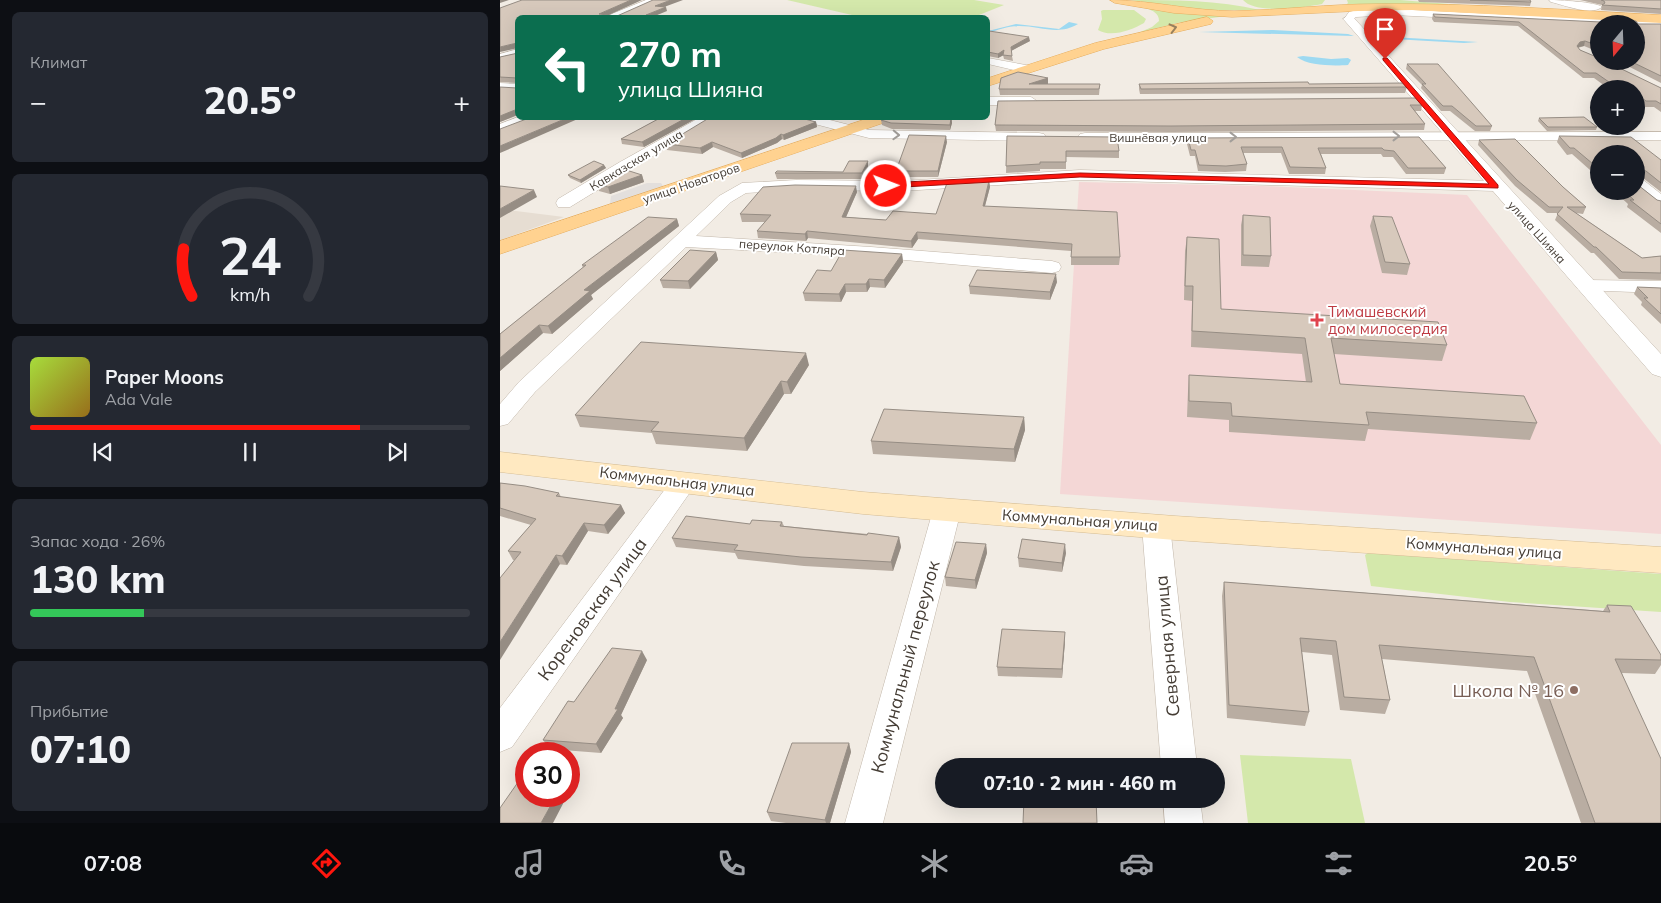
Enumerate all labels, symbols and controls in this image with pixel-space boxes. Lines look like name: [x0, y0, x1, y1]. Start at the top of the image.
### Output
pin: [1364, 8, 1406, 59]
icon: arrive: [1371, 15, 1399, 43]
north arrow: [1590, 15, 1645, 70]
map controls: [1590, 15, 1645, 200]
one-way arrow: [1169, 23, 1177, 33]
text: 270 m: [618, 32, 722, 76]
icon: left: [535, 35, 600, 100]
text: Климат: [30, 52, 87, 72]
text: улица Шияна: [618, 75, 763, 103]
text: 20.5°: [204, 76, 296, 124]
button: +: [1590, 80, 1645, 135]
text: −: [30, 84, 47, 119]
text: +: [453, 84, 470, 119]
street label: Кавказская улица: [587, 126, 685, 194]
one-way arrow: [892, 130, 900, 141]
street label: Вишнёвая улица: [1109, 130, 1207, 145]
one-way arrow: [1392, 131, 1400, 141]
one-way arrow: [1230, 132, 1238, 142]
button: −: [1590, 145, 1645, 200]
street label: улица Новаторов: [640, 159, 742, 207]
position arrow: [859, 159, 911, 211]
street label: улица Шияна: [1505, 198, 1569, 266]
text: 24: [219, 223, 281, 288]
street label: переулок Котляра: [739, 236, 845, 258]
text: km/h: [230, 283, 270, 305]
place label: Тимашевский дом милосердия: [1328, 302, 1448, 338]
marker: Тимашевский дом милосердия: [1310, 313, 1324, 327]
text: Paper Moons: [105, 365, 224, 389]
text: Ada Vale: [105, 389, 172, 409]
icon: previous: [89, 438, 117, 466]
icon: pause: [236, 438, 264, 466]
icon: next: [383, 438, 411, 466]
street label: Коммунальная улица: [598, 462, 756, 500]
street label: Коммунальная улица: [1002, 505, 1158, 535]
text: Запас хода · 26%: [30, 531, 165, 551]
street label: Кореновская улица: [532, 533, 652, 685]
street label: Коммунальная улица: [1406, 533, 1562, 563]
text: 130 km: [30, 555, 166, 603]
street label: Коммунальный переулок: [866, 558, 945, 776]
street label: Северная улица: [1149, 574, 1185, 718]
place label: Школа № 16: [1452, 679, 1564, 702]
marker: Школа № 16: [1568, 684, 1580, 696]
text: Прибытие: [30, 701, 108, 721]
text: 07:10: [30, 725, 131, 773]
speed limit sign: 30: [515, 742, 580, 807]
text: 07:10 · 2 мин · 460 m: [983, 771, 1177, 795]
icon: directions: [309, 846, 344, 881]
icon: music: [512, 846, 547, 881]
icon: phone: [714, 846, 749, 881]
icon: climate: [917, 846, 952, 881]
icon: car: [1119, 846, 1154, 881]
icon: filters: [1321, 846, 1356, 881]
text: 07:08: [84, 849, 142, 877]
text: 20.5°: [1524, 849, 1577, 877]

